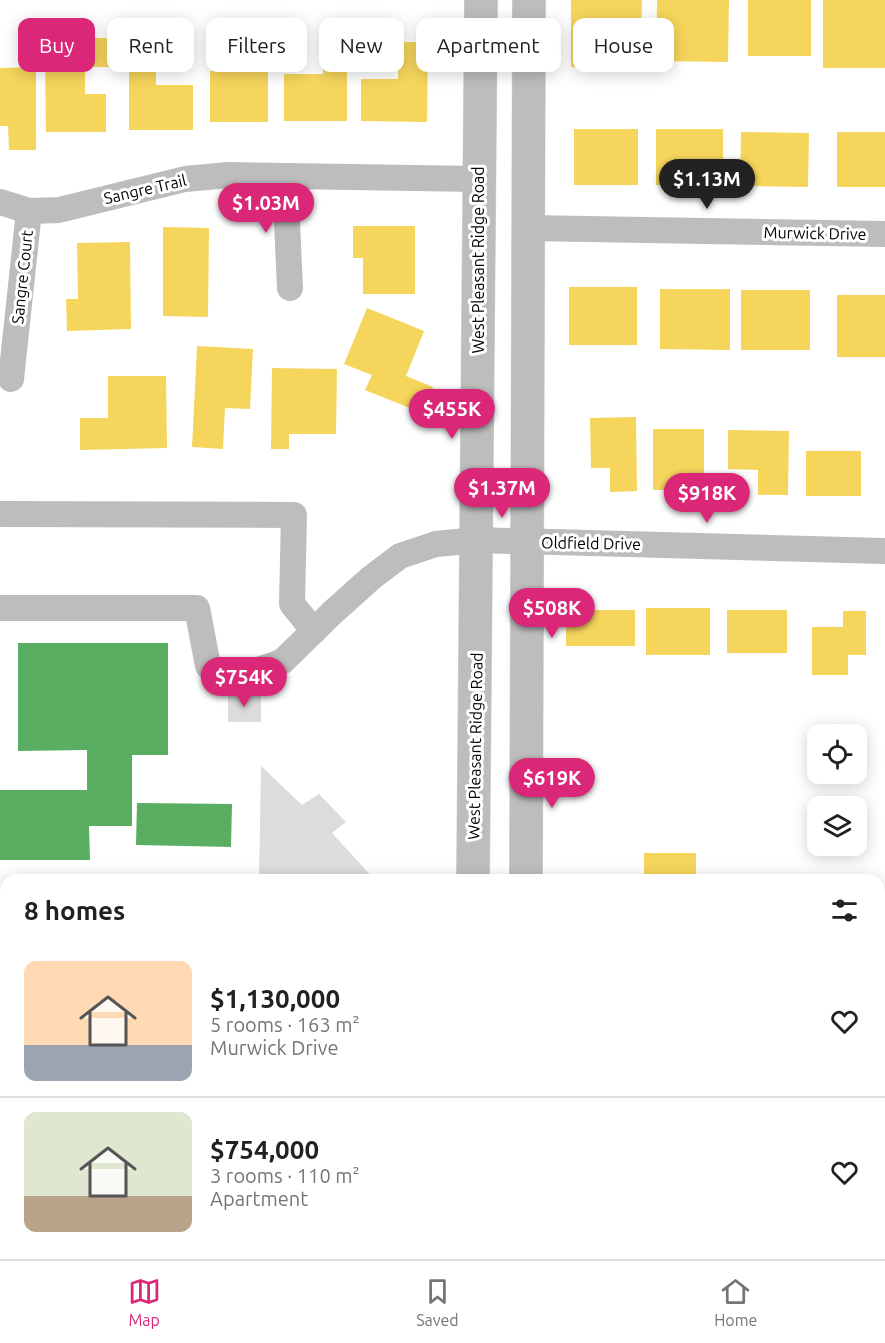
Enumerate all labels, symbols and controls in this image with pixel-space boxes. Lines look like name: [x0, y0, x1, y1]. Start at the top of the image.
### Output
chip: Buy: [18, 18, 95, 72]
chip: Rent: [107, 18, 194, 72]
chip: Filters: [206, 18, 307, 72]
chip: New: [319, 18, 404, 72]
chip: Apartment: [416, 18, 561, 72]
chip: House: [573, 18, 674, 72]
pin: $1.13M: [658, 159, 756, 210]
street label: West Pleasant Ridge Road: [469, 166, 487, 354]
text: $1.13M: [673, 167, 741, 190]
street label: Sangre Trail: [102, 171, 188, 207]
pin: $1.03M: [217, 183, 315, 234]
text: $1.03M: [232, 191, 300, 214]
street label: Murwick Drive: [763, 223, 867, 243]
street label: Sangre Court: [8, 229, 36, 325]
pin: $455K: [410, 389, 494, 440]
text: $455K: [423, 397, 481, 420]
pin: $1.37M: [453, 468, 551, 519]
pin: $918K: [665, 473, 749, 524]
text: $1.37M: [468, 476, 536, 499]
text: $918K: [678, 481, 736, 504]
street label: Oldfield Drive: [541, 533, 641, 553]
pin: $508K: [510, 588, 594, 639]
text: $508K: [523, 596, 581, 619]
street label: West Pleasant Ridge Road: [464, 652, 486, 840]
pin: $754K: [202, 657, 286, 708]
text: $754K: [215, 665, 273, 688]
map controls: [807, 724, 867, 856]
button: locate: [807, 724, 867, 784]
pin: $619K: [510, 758, 594, 809]
text: $619K: [523, 766, 581, 789]
button: layers: [807, 796, 867, 856]
icon: filters: [828, 894, 861, 927]
text: 8 homes: [24, 896, 125, 925]
text: $1,130,000: [210, 984, 340, 1013]
icon: home: [72, 985, 144, 1057]
icon: heart: [828, 1005, 861, 1038]
text: 5 rooms · 163 m²: [210, 1013, 360, 1036]
text: Murwick Drive: [210, 1036, 338, 1059]
text: $754,000: [210, 1135, 319, 1164]
icon: home: [72, 1136, 144, 1208]
icon: heart: [828, 1156, 861, 1189]
text: 3 rooms · 110 m²: [210, 1164, 360, 1187]
text: Apartment: [210, 1187, 308, 1210]
tab: Map: [128, 1275, 161, 1329]
tab: Saved: [416, 1275, 459, 1329]
tab: Home: [714, 1275, 757, 1329]

